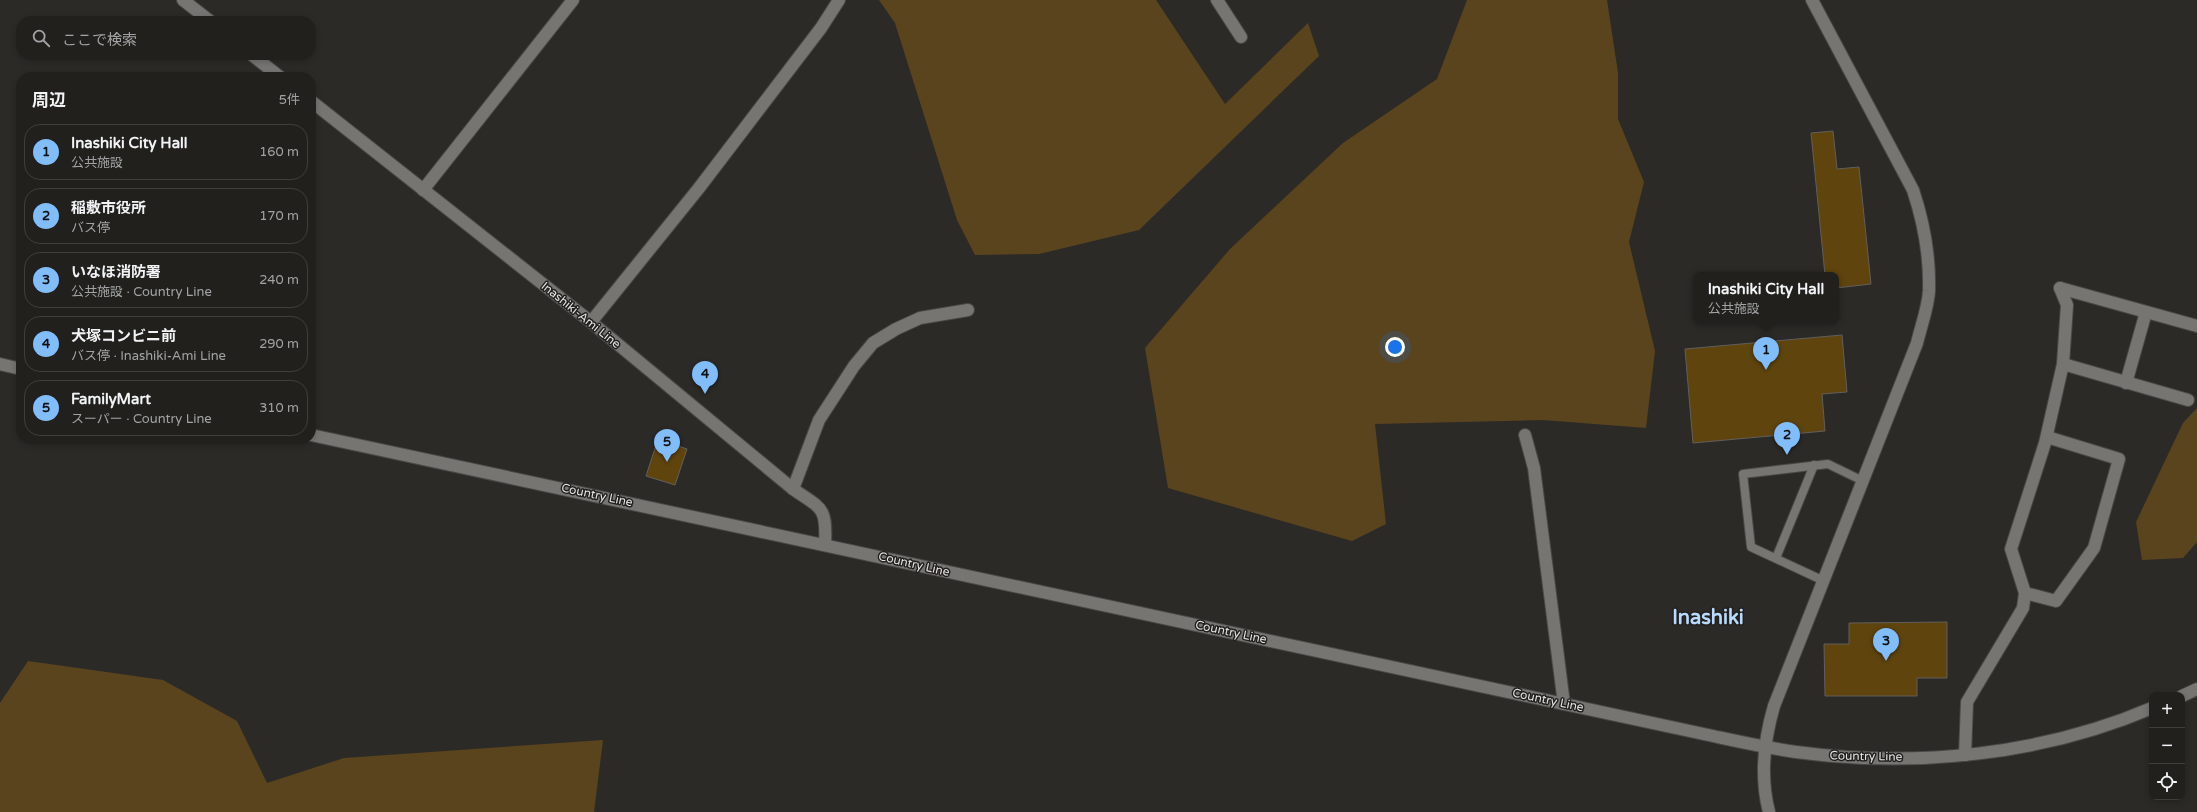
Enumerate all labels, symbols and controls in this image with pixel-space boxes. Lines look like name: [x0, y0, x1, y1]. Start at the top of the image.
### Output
search box: [16, 16, 316, 60]
icon: search: [30, 27, 52, 49]
text: ここで検索: [62, 31, 137, 49]
text: 周辺: [32, 90, 66, 111]
text: 5件: [279, 92, 300, 108]
text: Inashiki City Hall: [71, 134, 188, 152]
text: 1: [42, 144, 50, 160]
text: 160 m: [259, 144, 299, 160]
text: 公共施設: [71, 155, 123, 171]
text: 稲敷市役所: [71, 199, 146, 217]
text: 2: [42, 208, 50, 224]
text: 170 m: [259, 208, 299, 224]
text: バス停: [71, 220, 110, 236]
text: いなほ消防署: [71, 263, 161, 281]
text: 3: [42, 272, 50, 288]
text: 240 m: [259, 272, 299, 288]
popup: [1693, 272, 1839, 324]
street label: Inashiki-Ami Line: [539, 279, 624, 351]
text: Inashiki City Hall: [1708, 280, 1824, 298]
text: 公共施設 · Country Line: [71, 284, 212, 300]
text: 公共施設: [1708, 301, 1760, 317]
text: 犬塚コンビニ前: [71, 327, 176, 345]
text: 4: [42, 336, 50, 352]
text: 290 m: [259, 336, 299, 352]
your location: [1385, 337, 1405, 357]
pin: 1: [1753, 337, 1779, 370]
text: バス停 · Inashiki-Ami Line: [71, 348, 226, 364]
pin: 4: [692, 361, 718, 394]
text: FamilyMart: [71, 390, 151, 408]
text: 5: [42, 400, 50, 416]
text: 310 m: [259, 400, 299, 416]
text: スーパー · Country Line: [71, 411, 212, 427]
pin: 2: [1774, 422, 1800, 455]
pin: 5: [654, 429, 680, 462]
street label: Country Line: [560, 481, 634, 509]
street label: Country Line: [877, 549, 951, 579]
district label: Inashiki: [1672, 606, 1744, 630]
street label: Country Line: [1194, 618, 1268, 646]
pin: 3: [1873, 628, 1899, 661]
street label: Country Line: [1511, 686, 1585, 714]
map controls: [2149, 692, 2185, 800]
button: +: [2149, 692, 2185, 728]
button: −: [2149, 728, 2185, 764]
street label: Country Line: [1830, 748, 1903, 764]
button: locate: [2149, 764, 2185, 800]

